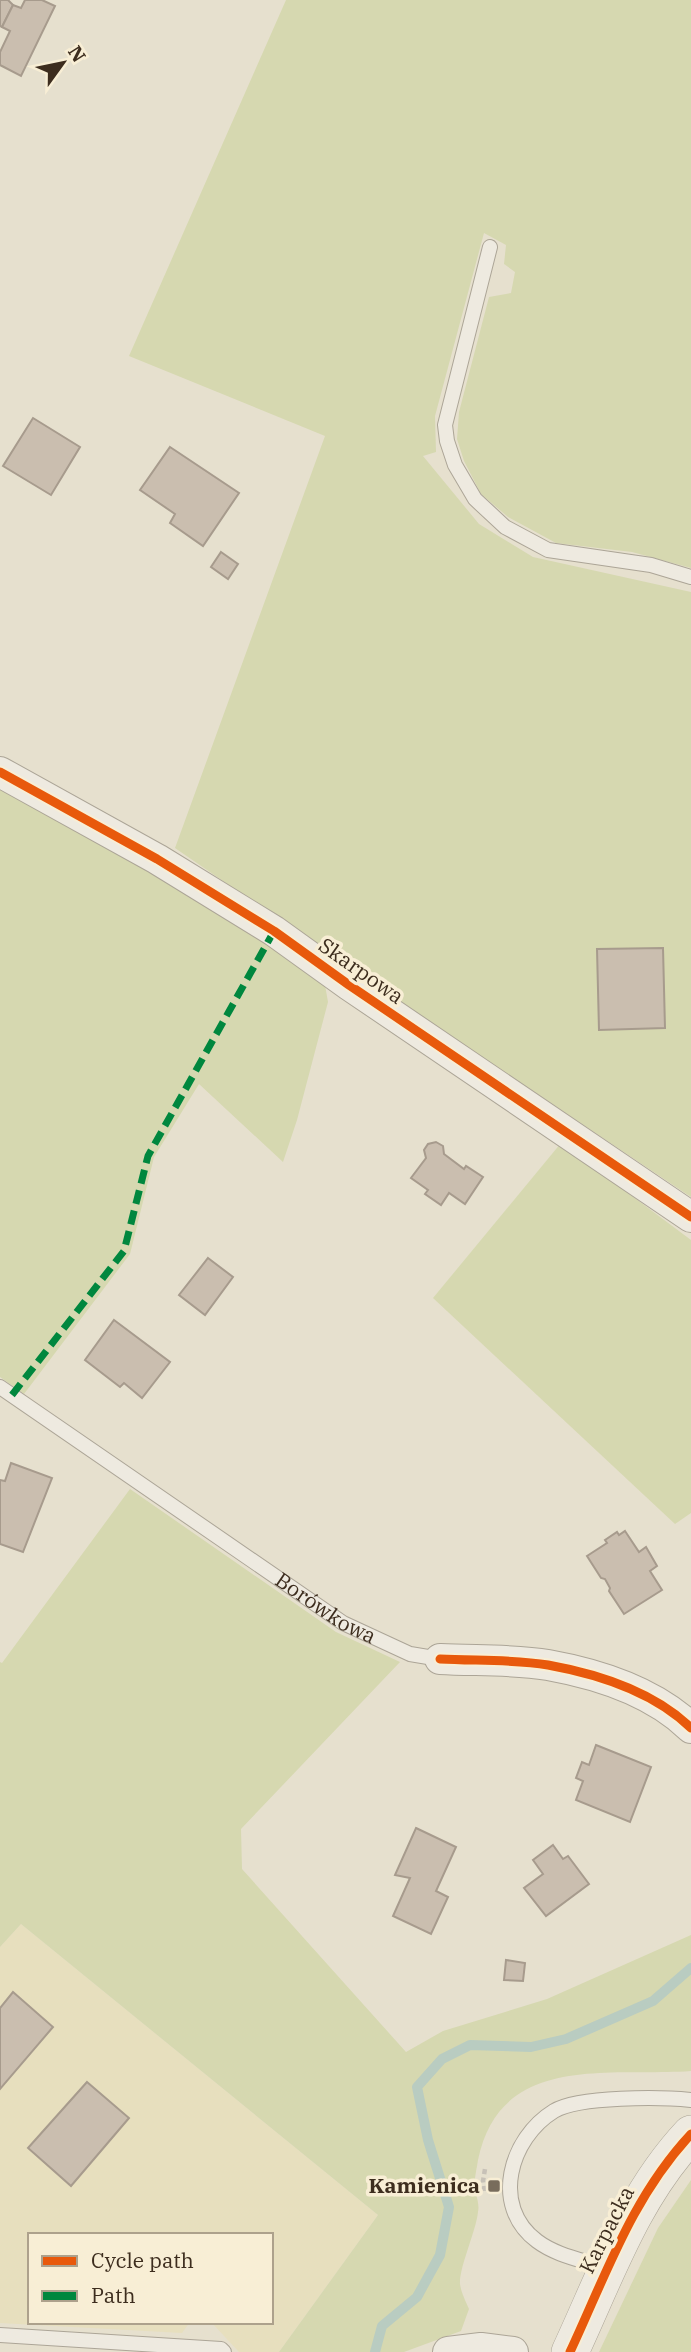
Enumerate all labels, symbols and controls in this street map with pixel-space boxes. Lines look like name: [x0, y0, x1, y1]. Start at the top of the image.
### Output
north arrow: [28, 28, 98, 98]
text: N: [63, 41, 91, 67]
street label: Skarpowa: [313, 931, 410, 1010]
street label: Borówkowa: [270, 1566, 381, 1649]
place label: Kamienica: [369, 2171, 480, 2199]
marker: Kamienica: [486, 2178, 502, 2194]
street label: Karpacka: [572, 2181, 640, 2278]
legend: [28, 2233, 273, 2324]
text: Cycle path: [91, 2246, 194, 2274]
text: Path: [91, 2281, 136, 2309]

